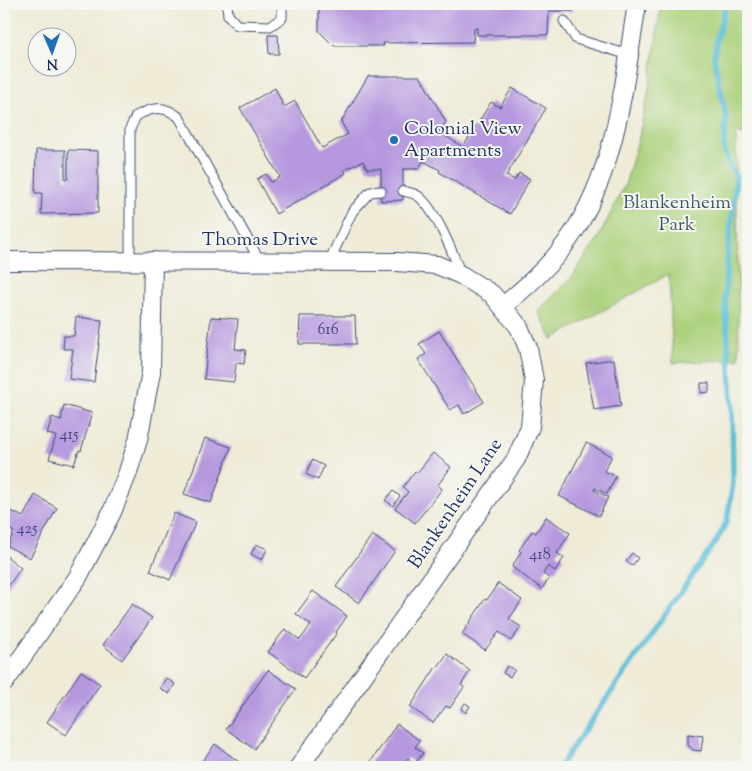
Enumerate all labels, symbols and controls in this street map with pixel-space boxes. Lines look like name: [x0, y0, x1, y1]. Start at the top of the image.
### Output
north arrow: [28, 28, 78, 78]
text: N: [46, 53, 58, 73]
place label: Colonial View Apartments: [404, 116, 522, 165]
marker: Colonial View Apartments: [388, 134, 400, 146]
park label: Blankenheim Park: [623, 190, 731, 239]
street label: Thomas Drive: [202, 227, 318, 254]
house number: 616: [317, 319, 339, 342]
house number: 415: [60, 424, 79, 447]
street label: Blankenheim Lane: [402, 433, 510, 575]
house number: 425: [16, 518, 38, 541]
house number: 418: [529, 544, 551, 567]

